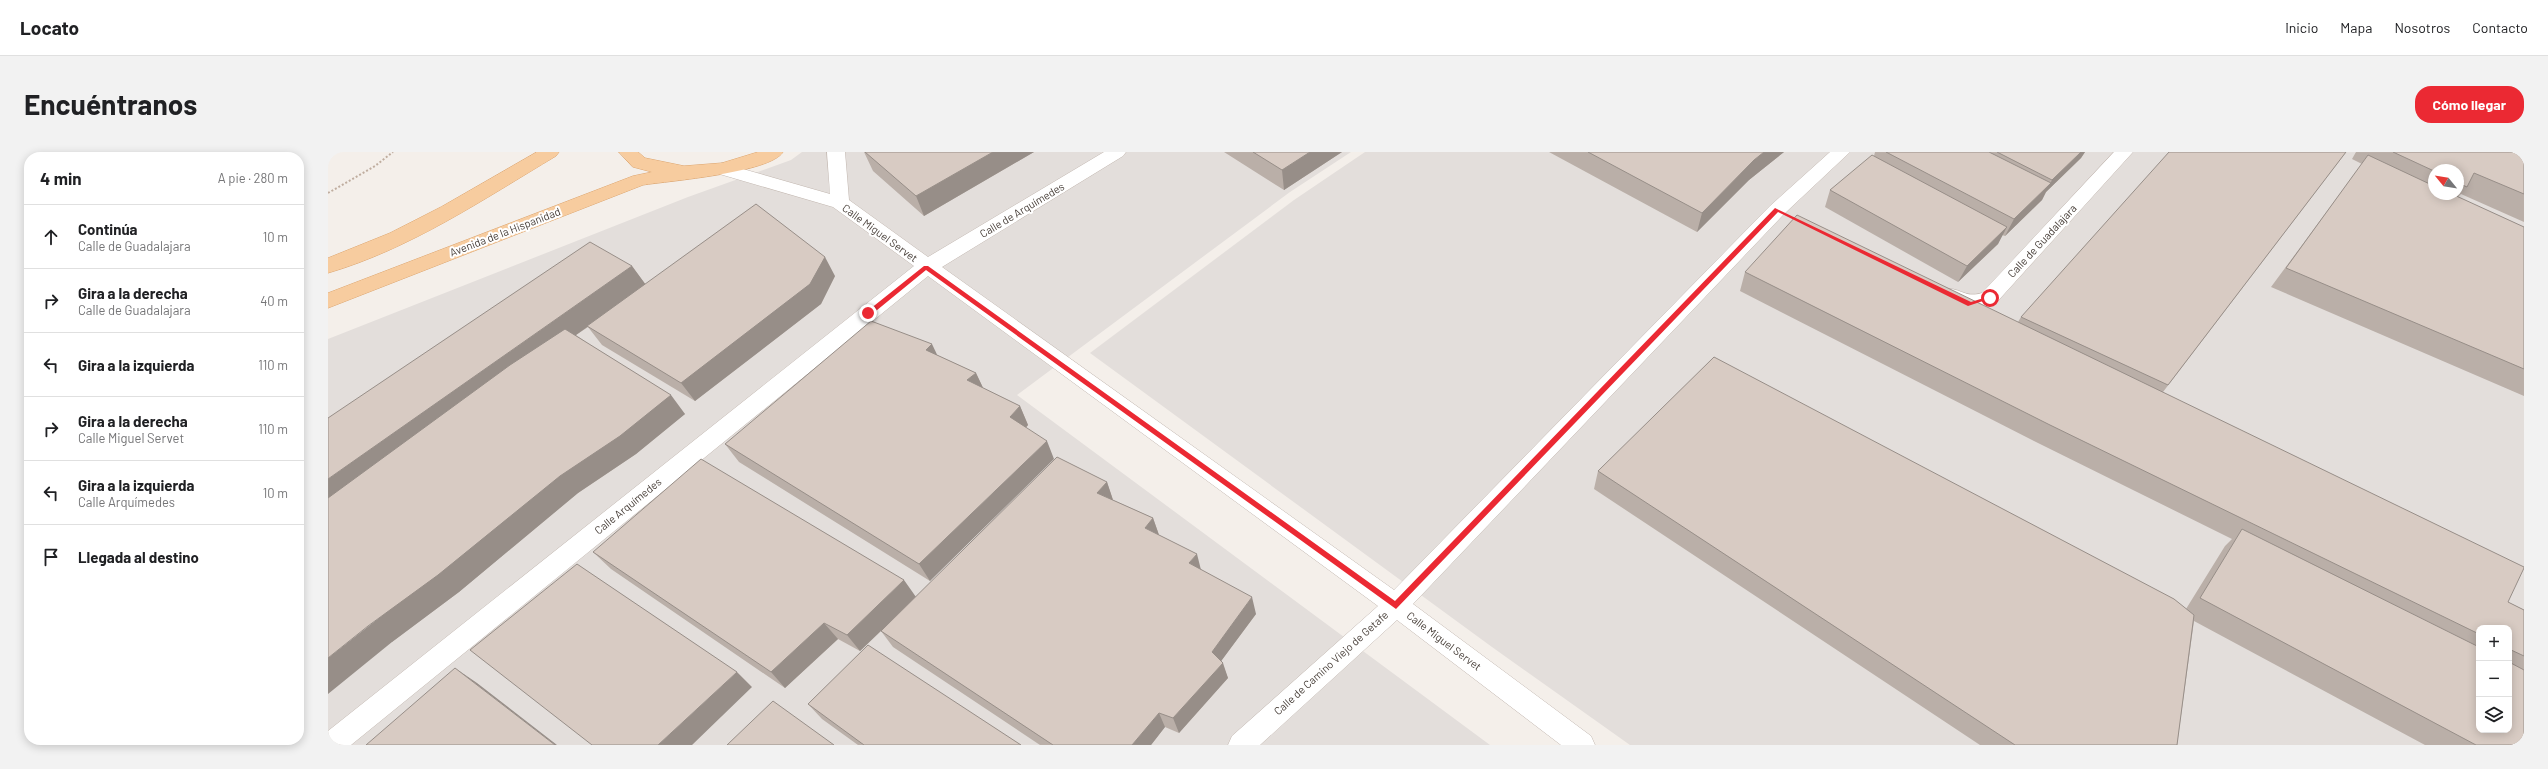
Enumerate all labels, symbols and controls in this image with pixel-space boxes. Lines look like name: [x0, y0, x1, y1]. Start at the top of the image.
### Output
text: Locato: [20, 16, 79, 39]
text: Inicio: [2285, 19, 2318, 36]
text: Mapa: [2340, 19, 2372, 36]
text: Nosotros: [2394, 19, 2450, 36]
text: Contacto: [2472, 19, 2528, 36]
button: Cómo llegar: [2415, 86, 2524, 123]
text: Encuéntranos: [24, 87, 197, 121]
north arrow: [2428, 164, 2464, 200]
text: 4 min: [40, 168, 82, 188]
text: A pie · 280 m: [218, 170, 288, 186]
street label: Calle de Arquímedes: [977, 179, 1066, 240]
street label: Calle Miguel Servet: [840, 201, 920, 264]
street label: Calle de Guadalajara: [2004, 201, 2079, 280]
street label: Avenida de la Hispanidad: [448, 204, 562, 259]
text: Continúa: [78, 220, 138, 238]
icon: ahead: [40, 226, 62, 248]
text: 10 m: [263, 229, 288, 245]
text: Calle de Guadalajara: [78, 238, 191, 254]
text: Gira a la derecha: [78, 284, 188, 302]
route start: [1981, 289, 1999, 307]
icon: right: [40, 290, 62, 312]
text: 40 m: [260, 293, 288, 309]
text: Calle de Guadalajara: [78, 302, 191, 318]
route end: [859, 304, 877, 322]
icon: left: [40, 354, 62, 376]
text: Gira a la izquierda: [78, 356, 194, 374]
text: 110 m: [258, 357, 288, 373]
text: Gira a la derecha: [78, 412, 188, 430]
icon: right: [40, 418, 62, 440]
text: 110 m: [258, 421, 288, 437]
text: Calle Miguel Servet: [78, 430, 184, 446]
street label: Calle Arquímedes: [592, 475, 664, 537]
text: Gira a la izquierda: [78, 476, 194, 494]
icon: left: [40, 482, 62, 504]
text: 10 m: [263, 485, 288, 501]
text: Calle Arquímedes: [78, 494, 175, 510]
icon: arrive: [40, 546, 62, 568]
text: Llegada al destino: [78, 548, 199, 566]
street label: Calle de Camino Viejo de Getafe: [1271, 608, 1390, 717]
street label: Calle Miguel Servet: [1405, 608, 1484, 673]
map controls: [2476, 625, 2512, 733]
button: +: [2476, 625, 2512, 661]
button: −: [2476, 661, 2512, 697]
button: layers: [2476, 697, 2512, 733]

